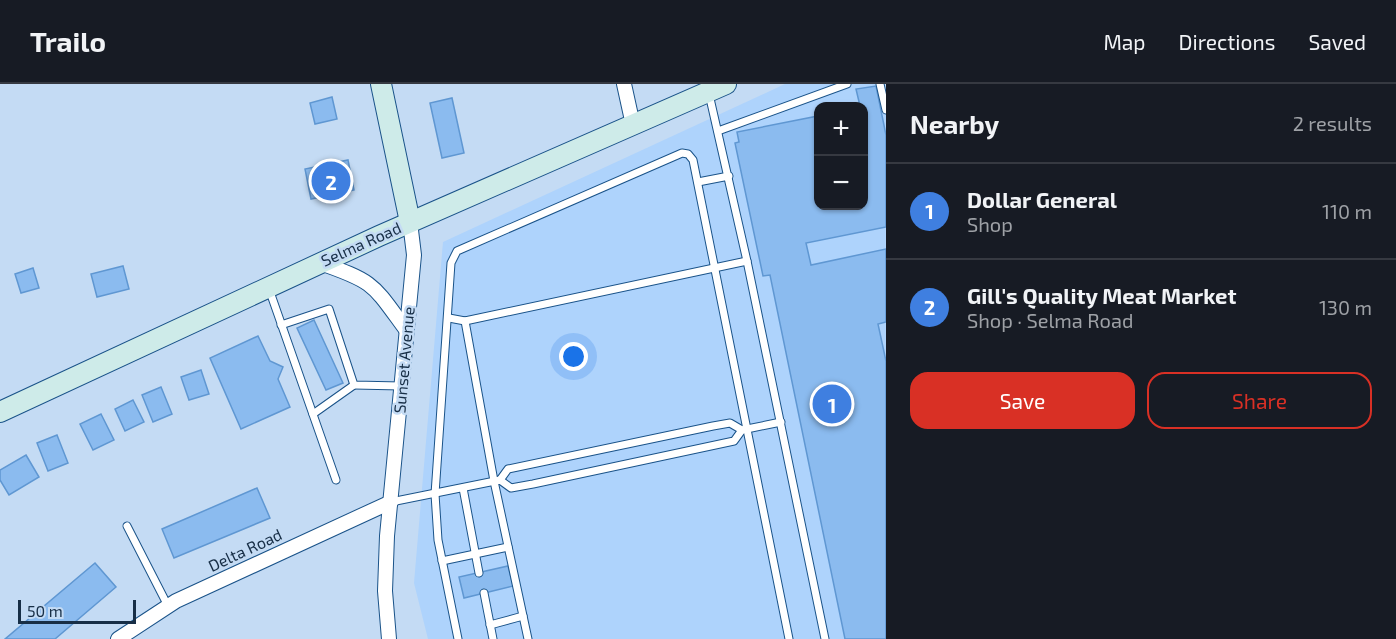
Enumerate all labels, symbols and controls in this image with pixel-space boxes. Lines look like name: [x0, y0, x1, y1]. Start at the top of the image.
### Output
text: Trailo: [30, 24, 106, 58]
text: Map: [1103, 29, 1146, 54]
text: Directions: [1179, 29, 1275, 54]
text: Saved: [1308, 29, 1366, 54]
map controls: [814, 102, 868, 210]
button: +: [814, 102, 868, 156]
text: Nearby: [910, 108, 999, 139]
text: 2 results: [1293, 111, 1372, 135]
button: −: [814, 156, 868, 210]
pin: 2: [312, 158, 350, 204]
text: Dollar General: [967, 186, 1117, 212]
text: 1: [925, 199, 934, 223]
text: 110 m: [1322, 199, 1372, 223]
text: Shop: [967, 212, 1013, 236]
street label: Selma Road: [318, 217, 404, 270]
text: Gill's Quality Meat Market: [967, 282, 1236, 308]
text: 2: [924, 295, 935, 319]
text: 130 m: [1319, 295, 1372, 319]
street label: Sunset Avenue: [389, 306, 418, 414]
text: Shop · Selma Road: [967, 308, 1133, 332]
your location: [559, 342, 588, 371]
button: Save: [910, 372, 1135, 429]
button: Share: [1147, 372, 1372, 429]
pin: 1: [812, 382, 852, 426]
street label: Delta Road: [205, 524, 285, 575]
scale bar: [18, 597, 136, 624]
text: 50 m: [27, 601, 63, 620]

